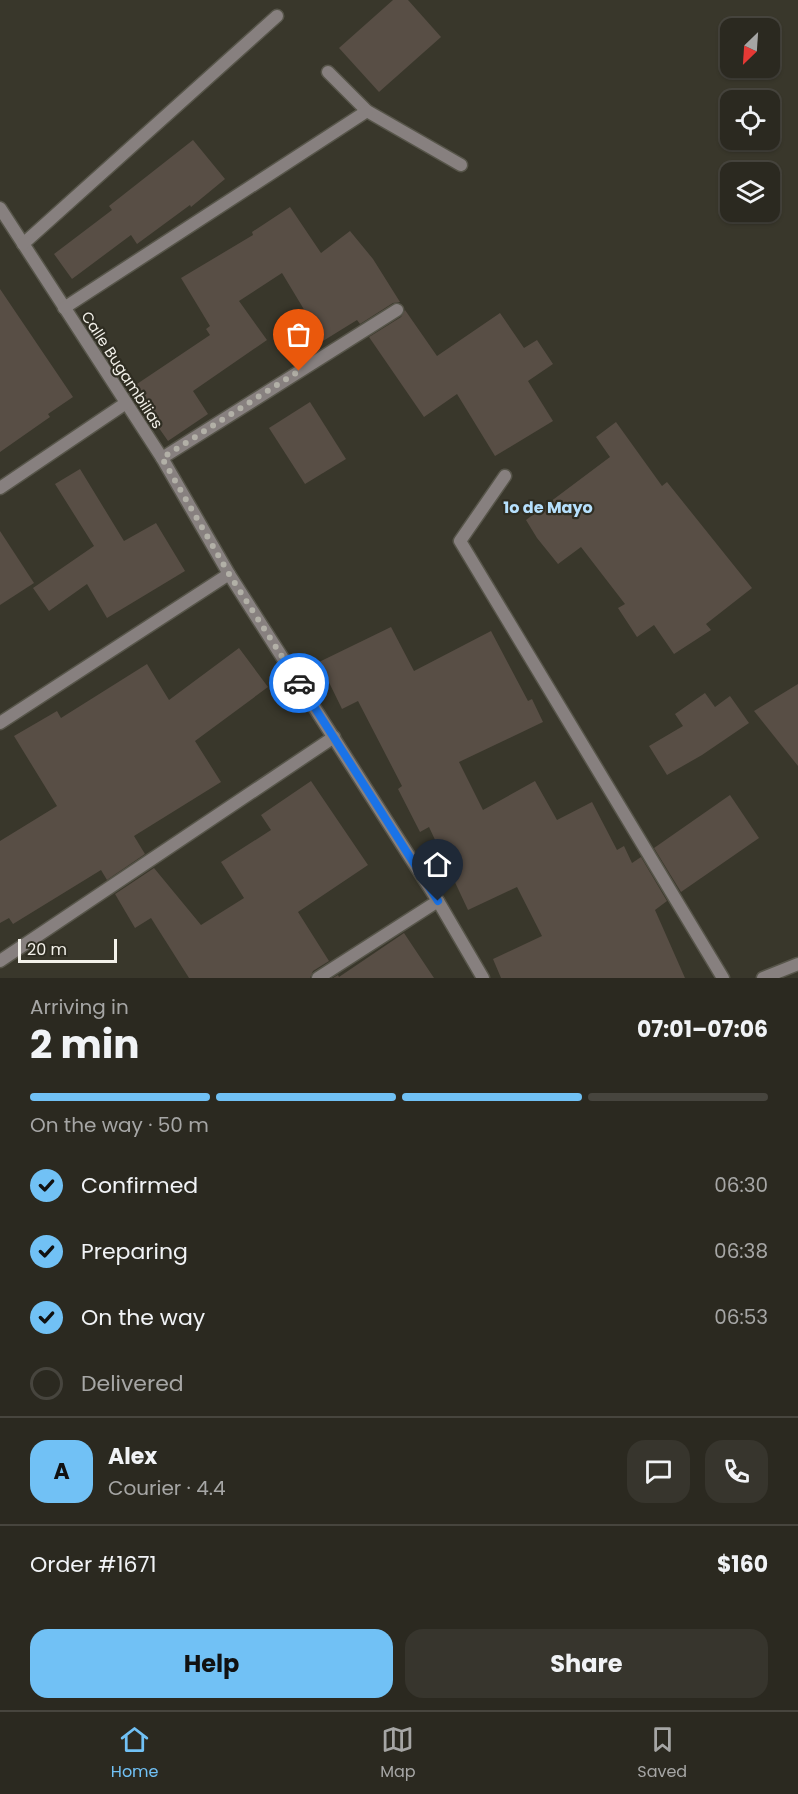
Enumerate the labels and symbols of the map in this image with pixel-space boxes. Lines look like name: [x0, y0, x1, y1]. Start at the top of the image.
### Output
north arrow: [720, 18, 780, 78]
street label: Calle Bugambilias: [77, 307, 168, 433]
pin: [273, 309, 324, 371]
district label: 1o de Mayo: [503, 496, 593, 519]
courier: [269, 653, 329, 713]
pin: [412, 839, 463, 901]
scale bar: [18, 936, 117, 964]

